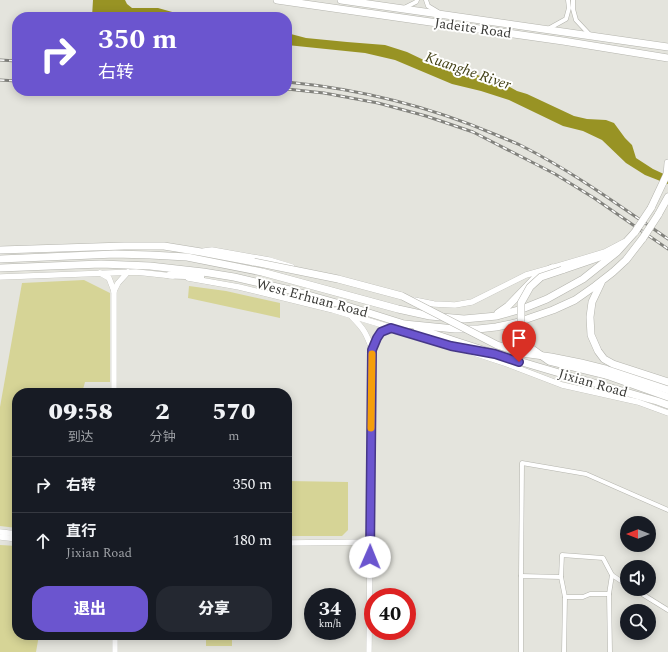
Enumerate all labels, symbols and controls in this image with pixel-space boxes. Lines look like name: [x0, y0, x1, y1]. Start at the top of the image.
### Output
street label: Jadeite Road: [433, 12, 513, 44]
text: 350 m: [98, 18, 177, 61]
icon: right: [32, 28, 84, 80]
water label: Kuanghe River: [422, 46, 515, 97]
text: 右转: [98, 59, 134, 86]
street label: West Erhuan Road: [254, 273, 371, 323]
pin: [502, 321, 536, 362]
icon: arrive: [508, 327, 530, 349]
street label: Jixian Road: [556, 363, 630, 403]
text: 09:58: [49, 394, 113, 430]
text: 2: [155, 394, 170, 430]
text: 570: [212, 394, 255, 430]
text: m: [228, 426, 239, 446]
text: 到达: [68, 427, 94, 447]
text: 分钟: [150, 427, 176, 447]
text: 350 m: [233, 473, 272, 496]
icon: right: [32, 474, 54, 496]
text: 右转: [66, 474, 96, 497]
north arrow: [620, 516, 656, 552]
map controls: [620, 516, 656, 640]
text: 直行: [66, 520, 96, 543]
text: 180 m: [233, 529, 272, 552]
icon: ahead: [32, 530, 54, 552]
position arrow: [349, 536, 391, 578]
text: Jixian Road: [66, 543, 132, 563]
button: sound: [620, 560, 656, 596]
button: 退出: [32, 586, 148, 632]
button: 分享: [156, 586, 272, 632]
speed limit sign: 40: [364, 588, 416, 640]
text: 34: [319, 594, 341, 624]
button: search: [620, 604, 656, 640]
text: km/h: [319, 616, 341, 632]

